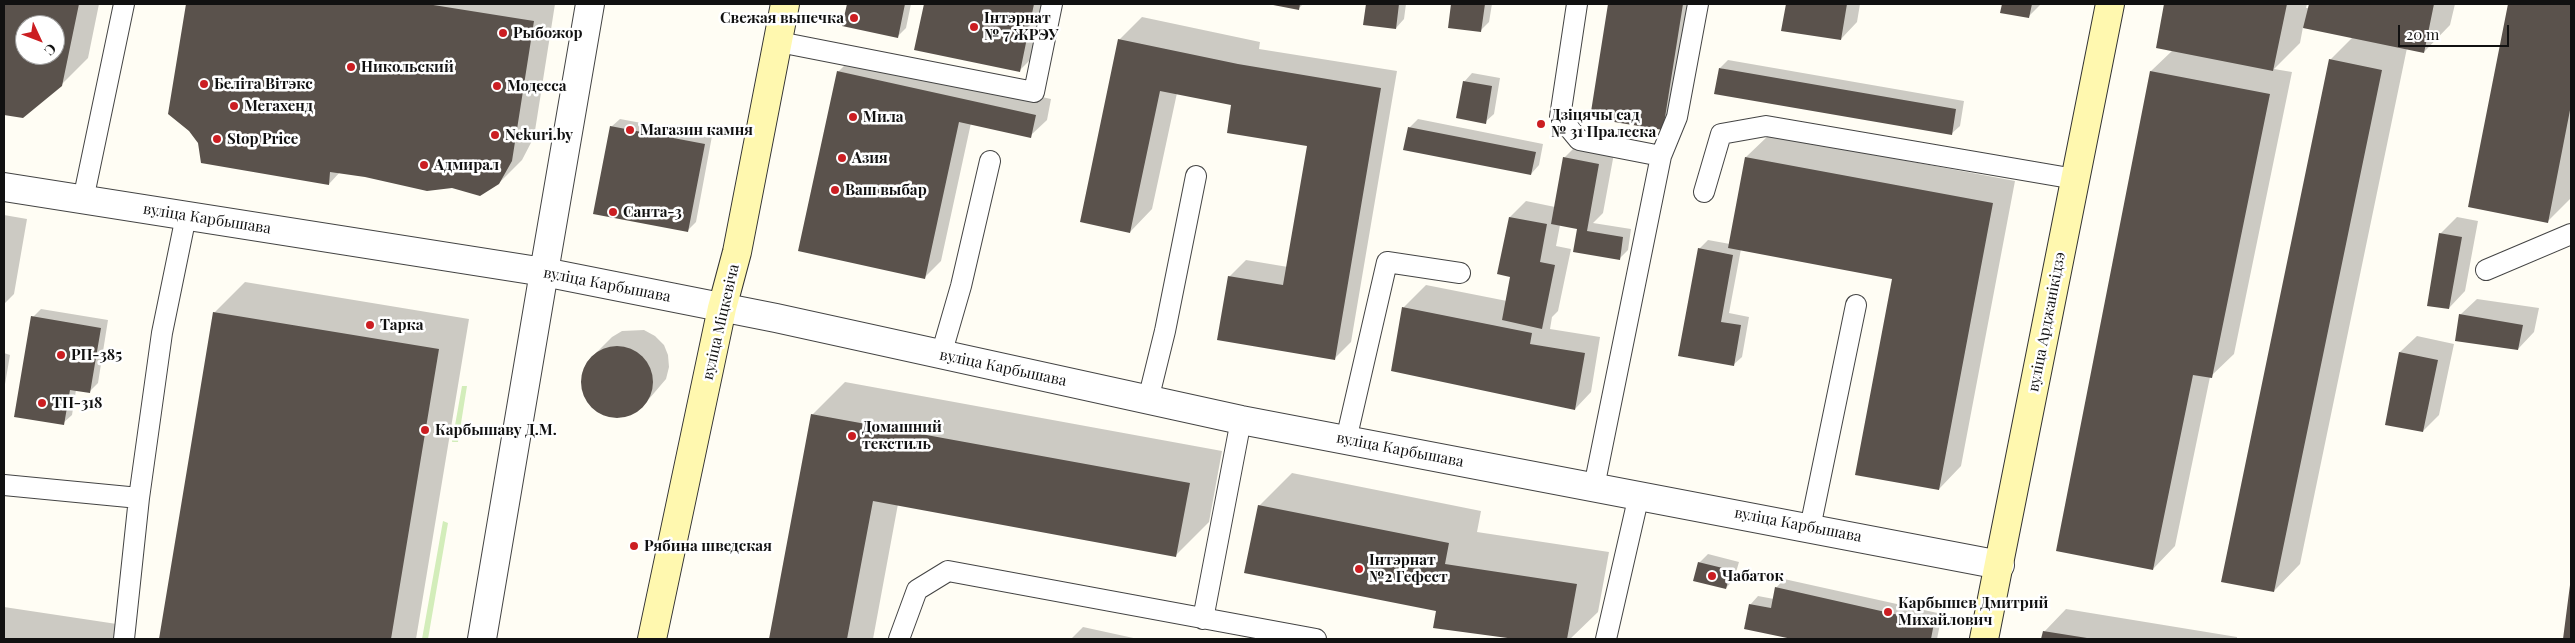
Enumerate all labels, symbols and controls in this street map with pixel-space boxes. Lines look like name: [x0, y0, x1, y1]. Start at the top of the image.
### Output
place label: Свежая выпечка: [720, 9, 844, 27]
place label: Інтэрнат № 7 ЖРЭУ: [984, 9, 1058, 44]
marker: Свежая выпечка: [848, 12, 860, 24]
north arrow: [15, 15, 65, 65]
scale bar: [2400, 15, 2511, 47]
marker: Інтэрнат № 7 ЖРЭУ: [968, 21, 980, 33]
place label: Рыбожор: [513, 24, 582, 42]
text: 20 m: [2406, 24, 2439, 44]
marker: Рыбожор: [497, 27, 509, 39]
text: С: [40, 40, 61, 60]
place label: Никольский: [361, 58, 454, 76]
marker: Никольский: [345, 61, 357, 73]
place label: Беліта Вітэкс: [214, 75, 313, 93]
place label: Модесса: [507, 77, 566, 95]
marker: Беліта Вітэкс: [198, 78, 210, 90]
marker: Модесса: [491, 80, 503, 92]
place label: Мегахенд: [244, 97, 313, 115]
marker: Мегахенд: [228, 100, 240, 112]
place label: Дзіцячы сад № 31 Пралеска: [1551, 106, 1656, 141]
place label: Мила: [863, 108, 904, 126]
marker: Мила: [847, 111, 859, 123]
marker: Дзіцячы сад № 31 Пралеска: [1535, 118, 1547, 130]
place label: Магазин камня: [640, 121, 753, 139]
marker: Магазин камня: [624, 124, 636, 136]
place label: Nekuri.by: [505, 126, 573, 144]
marker: Nekuri.by: [489, 129, 501, 141]
place label: Stop Price: [227, 130, 298, 148]
marker: Stop Price: [211, 133, 223, 145]
place label: Азия: [852, 149, 888, 167]
marker: Азия: [836, 152, 848, 164]
place label: Адмирал: [434, 156, 499, 174]
marker: Адмирал: [418, 159, 430, 171]
place label: Ваш выбар: [845, 181, 927, 199]
marker: Ваш выбар: [829, 184, 841, 196]
street label: вуліца Карбышава: [142, 200, 272, 238]
place label: Санта-3: [623, 203, 682, 221]
marker: Санта-3: [607, 206, 619, 218]
street label: вуліца Арджанікідзэ: [2025, 251, 2069, 393]
street label: вуліца Міцкевіча: [699, 262, 743, 382]
street label: вуліца Карбышава: [542, 264, 672, 306]
place label: Тарка: [380, 316, 424, 334]
marker: Тарка: [364, 319, 376, 331]
place label: РП-385: [71, 346, 122, 364]
street label: вуліца Карбышава: [938, 346, 1068, 390]
marker: РП-385: [55, 349, 67, 361]
place label: ТП-318: [52, 394, 102, 412]
marker: ТП-318: [36, 397, 48, 409]
place label: Домашний текстиль: [862, 418, 942, 453]
place label: Карбышаву Д.М.: [435, 421, 557, 439]
marker: Карбышаву Д.М.: [419, 424, 431, 436]
street label: вуліца Карбышава: [1335, 429, 1465, 471]
marker: Домашний текстиль: [846, 430, 858, 442]
street label: вуліца Карбышава: [1733, 504, 1863, 546]
place label: Рябина шведская: [644, 537, 772, 555]
marker: Рябина шведская: [628, 540, 640, 552]
place label: Інтэрнат №2 Гефест: [1369, 551, 1448, 586]
marker: Інтэрнат №2 Гефест: [1353, 563, 1365, 575]
place label: Чабаток: [1722, 567, 1784, 585]
marker: Чабаток: [1706, 570, 1718, 582]
place label: Карбышев Дмитрий Михайлович: [1898, 594, 2048, 629]
marker: Карбышев Дмитрий Михайлович: [1882, 606, 1894, 618]

